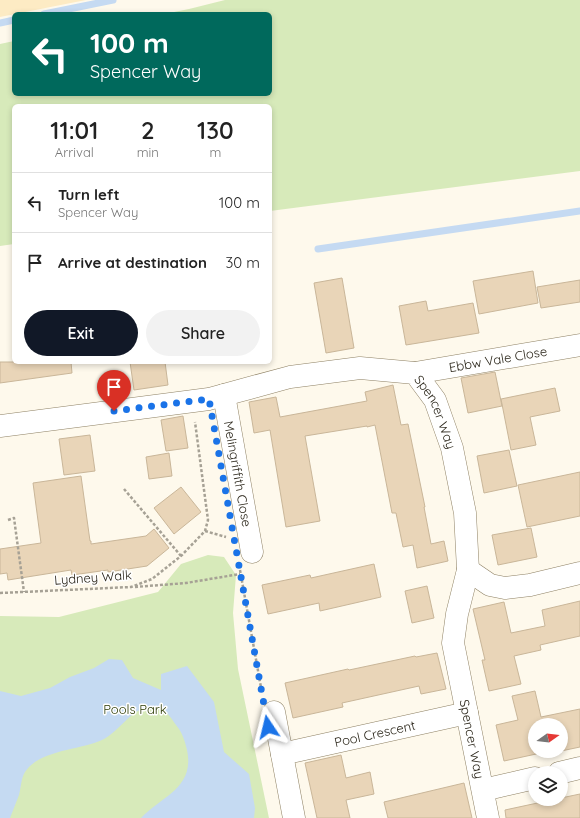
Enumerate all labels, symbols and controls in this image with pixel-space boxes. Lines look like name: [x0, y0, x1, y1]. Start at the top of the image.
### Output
text: 100 m: [90, 25, 169, 60]
icon: left: [24, 28, 76, 80]
text: Spencer Way: [90, 60, 201, 83]
text: 11:01: [50, 115, 98, 145]
text: 2: [141, 115, 154, 145]
text: 130: [197, 115, 234, 145]
text: Arrival: [55, 144, 94, 160]
text: min: [137, 144, 159, 160]
text: m: [209, 144, 221, 160]
text: Turn left: [58, 185, 120, 204]
icon: left: [24, 192, 46, 214]
text: 100 m: [219, 193, 260, 212]
text: Spencer Way: [58, 204, 138, 220]
icon: arrive: [24, 252, 46, 274]
text: Arrive at destination: [58, 253, 207, 272]
text: 30 m: [225, 253, 260, 272]
button: Exit: [24, 310, 138, 356]
button: Share: [146, 310, 260, 356]
street label: Ebbw Vale Close: [447, 343, 548, 375]
pin: [97, 370, 131, 411]
street label: Spencer Way: [411, 372, 460, 451]
icon: arrive: [103, 376, 125, 398]
street label: Melingriffith Close: [221, 419, 255, 528]
street label: Lydney Walk: [54, 566, 132, 588]
street label: Spencer Way: [456, 698, 488, 780]
park label: Pools Park: [103, 701, 167, 717]
position arrow: [247, 706, 289, 748]
street label: Pool Crescent: [333, 717, 417, 750]
north arrow: [528, 718, 568, 758]
map controls: [528, 718, 568, 806]
button: layers: [528, 766, 568, 806]

